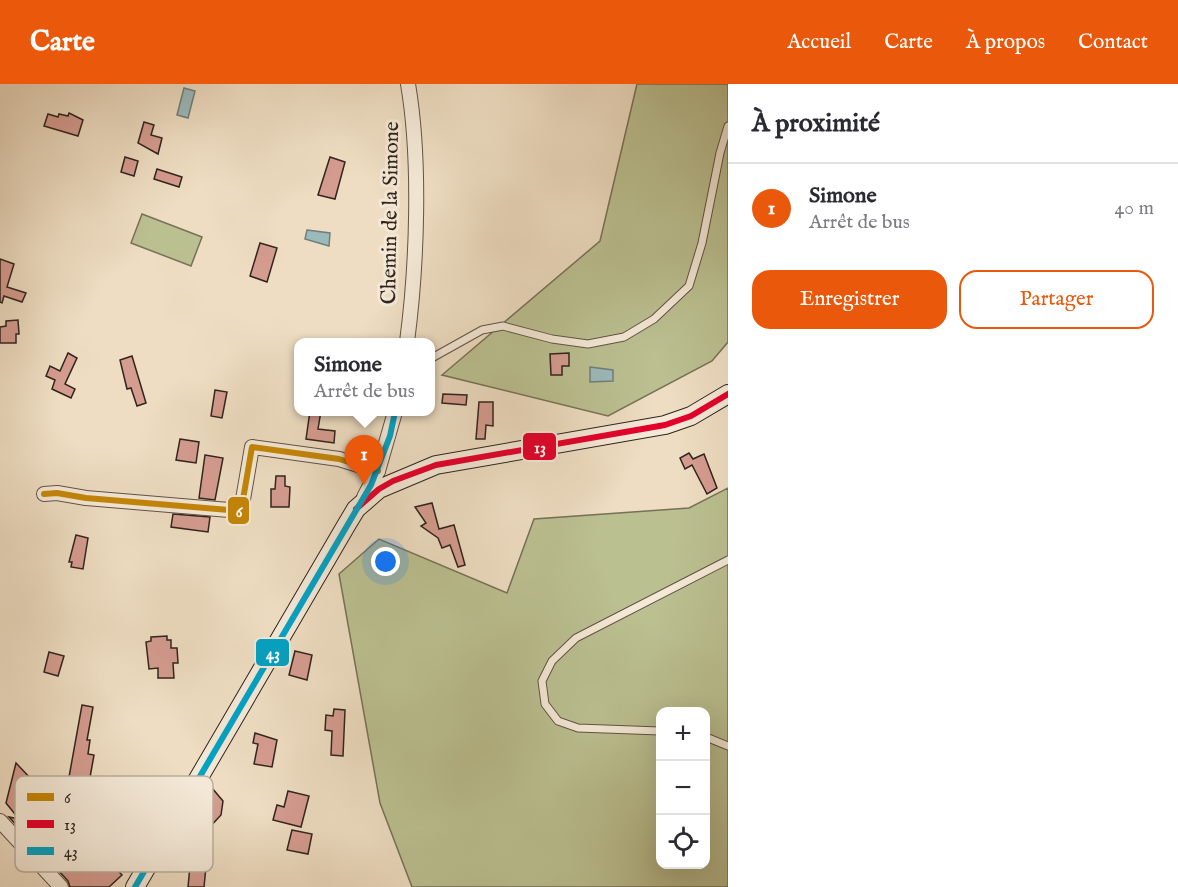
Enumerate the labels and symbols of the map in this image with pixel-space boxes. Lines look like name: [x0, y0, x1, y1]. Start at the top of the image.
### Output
street label: Chemin de la Simone: [376, 121, 406, 305]
line badge: 13: [522, 432, 557, 461]
pin: 1: [344, 436, 384, 485]
text: 13: [534, 439, 546, 459]
line badge: 6: [227, 496, 250, 525]
text: 6: [236, 503, 244, 523]
your location: [371, 547, 400, 576]
line badge: 43: [255, 638, 290, 667]
text: 43: [266, 645, 280, 665]
legend: [15, 776, 213, 872]
text: 6: [64, 789, 71, 809]
text: 13: [64, 816, 76, 836]
text: 43: [64, 843, 78, 863]

